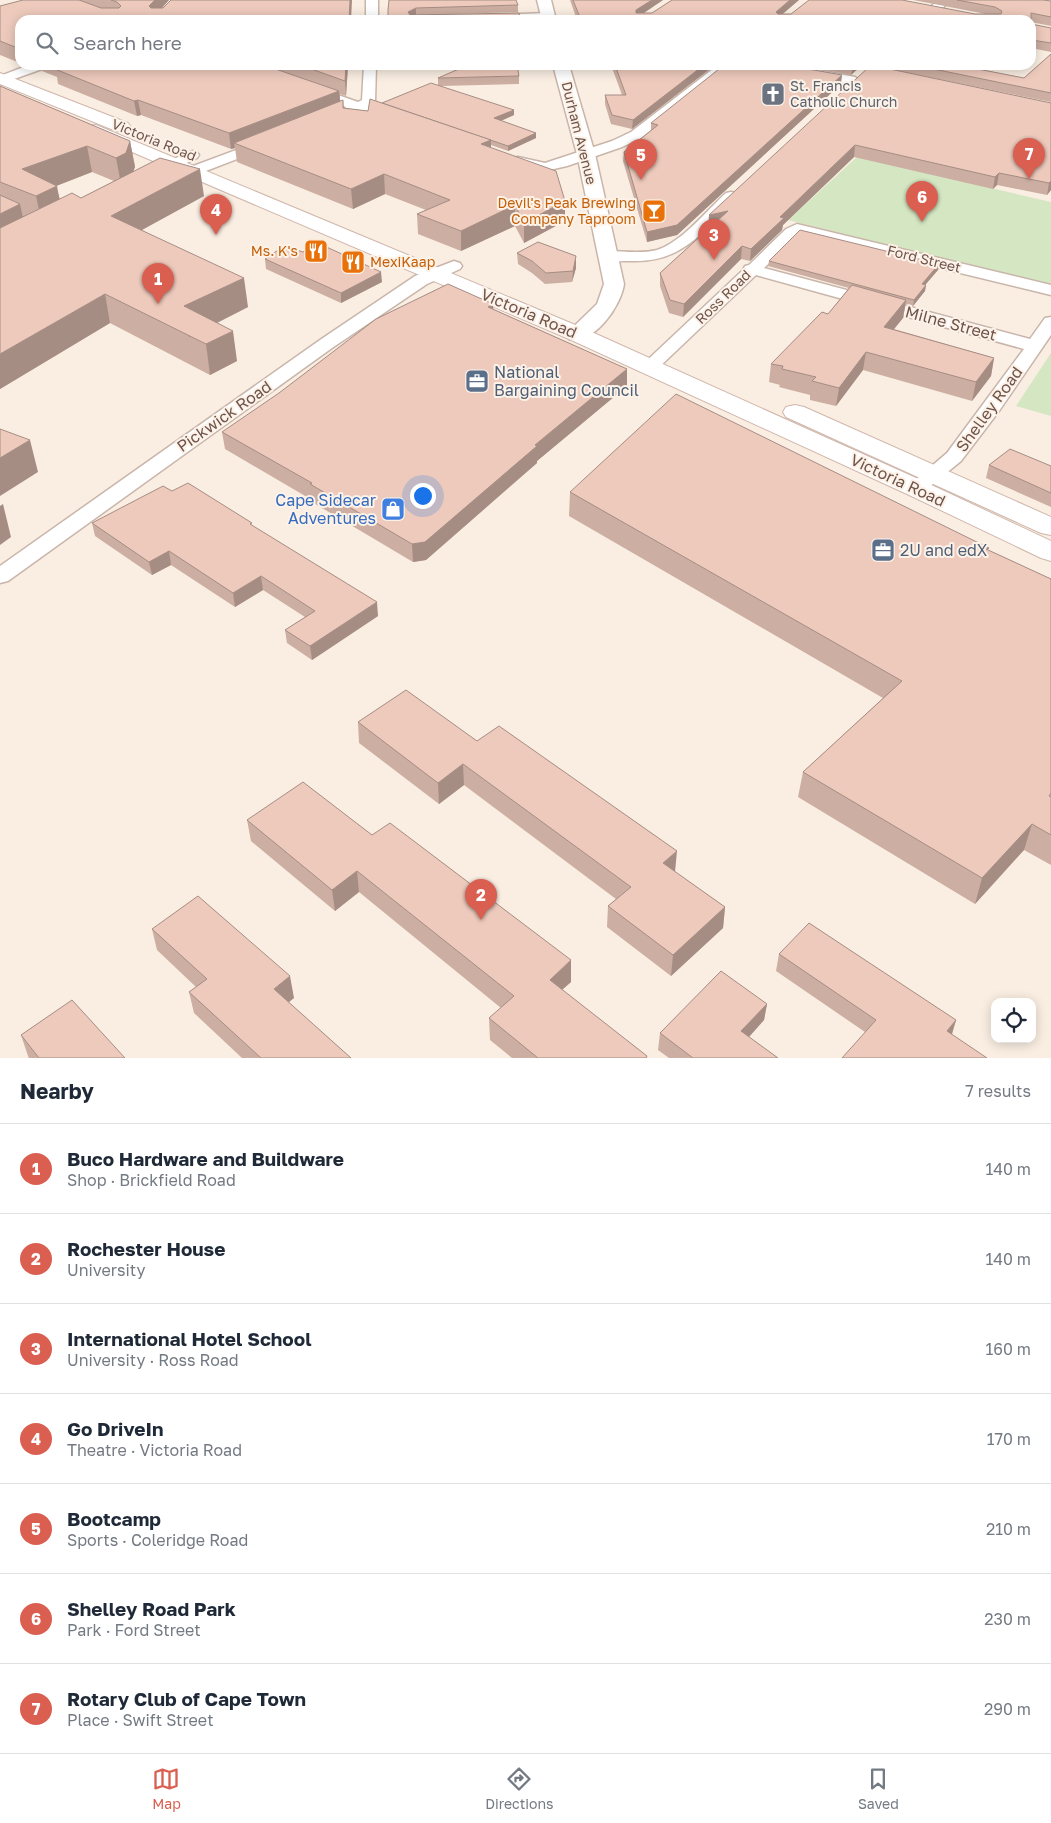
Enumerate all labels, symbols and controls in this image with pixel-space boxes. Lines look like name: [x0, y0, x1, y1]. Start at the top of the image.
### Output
search box: [15, 15, 1036, 70]
icon: search: [33, 29, 61, 57]
text: Search here: [73, 31, 182, 54]
place label: St. Francis Catholic Church: [790, 77, 897, 110]
street label: Durham Avenue: [558, 80, 601, 186]
church icon: St. Francis Catholic Church: [760, 81, 786, 107]
street label: Victoria Road: [109, 115, 199, 164]
pin: 7: [1013, 138, 1045, 179]
pin: 5: [625, 139, 657, 180]
pin: 6: [906, 181, 938, 222]
pin: 4: [200, 194, 232, 235]
place label: Devil's Peak Brewing Company Taproom: [497, 194, 636, 227]
bar icon: Devil's Peak Brewing Company Taproom: [641, 198, 667, 224]
pin: 3: [698, 219, 730, 260]
restaurant icon: Ms. K's: [303, 238, 329, 264]
street label: Ford Street: [885, 241, 963, 276]
place label: Ms. K's: [251, 242, 298, 259]
restaurant icon: MexiKaap: [340, 249, 366, 275]
place label: MexiKaap: [370, 253, 435, 270]
pin: 1: [142, 263, 174, 304]
street label: Ross Road: [691, 266, 754, 327]
street label: Victoria Road: [478, 284, 580, 342]
street label: Milne Street: [903, 301, 999, 345]
place label: National Bargaining Council: [494, 362, 639, 400]
street label: Shelley Road: [951, 362, 1027, 456]
office icon: National Bargaining Council: [464, 368, 490, 394]
street label: Pickwick Road: [173, 376, 275, 456]
street label: Victoria Road: [847, 449, 949, 511]
your location: [410, 483, 436, 509]
place label: Cape Sidecar Adventures: [275, 490, 376, 528]
shop icon: Cape Sidecar Adventures: [380, 496, 406, 522]
office icon: 2U and edX: [870, 537, 896, 563]
place label: 2U and edX: [900, 540, 988, 560]
pin: 2: [465, 879, 497, 920]
map controls: [991, 998, 1036, 1043]
button: locate: [991, 998, 1036, 1043]
text: Nearby: [20, 1078, 94, 1104]
text: 7 results: [965, 1081, 1031, 1101]
text: Buco Hardware and Buildware: [67, 1147, 344, 1170]
text: 1: [32, 1159, 40, 1179]
text: 140 m: [985, 1159, 1031, 1179]
text: Shop · Brickfield Road: [67, 1170, 236, 1190]
text: Rochester House: [67, 1237, 225, 1260]
text: 2: [31, 1249, 41, 1269]
text: 140 m: [985, 1249, 1031, 1269]
text: University: [67, 1260, 145, 1280]
text: International Hotel School: [67, 1327, 312, 1350]
text: 3: [31, 1339, 41, 1359]
text: 160 m: [985, 1339, 1031, 1359]
text: University · Ross Road: [67, 1350, 239, 1370]
text: Go DriveIn: [67, 1417, 164, 1440]
text: 4: [31, 1429, 41, 1449]
text: 170 m: [987, 1429, 1031, 1449]
text: Theatre · Victoria Road: [67, 1440, 242, 1460]
text: Bootcamp: [67, 1507, 161, 1530]
text: 5: [31, 1519, 41, 1539]
text: 210 m: [986, 1519, 1031, 1539]
text: Sports · Coleridge Road: [67, 1530, 248, 1550]
text: Shelley Road Park: [67, 1597, 236, 1620]
text: 6: [31, 1609, 41, 1629]
text: 230 m: [984, 1609, 1031, 1629]
text: Park · Ford Street: [67, 1620, 201, 1640]
text: Rotary Club of Cape Town: [67, 1687, 306, 1710]
text: 7: [32, 1699, 40, 1719]
text: 290 m: [984, 1699, 1031, 1719]
text: Place · Swift Street: [67, 1710, 214, 1730]
tab: Map: [152, 1765, 181, 1812]
tab: Directions: [485, 1765, 554, 1812]
tab: Saved: [858, 1765, 899, 1812]

